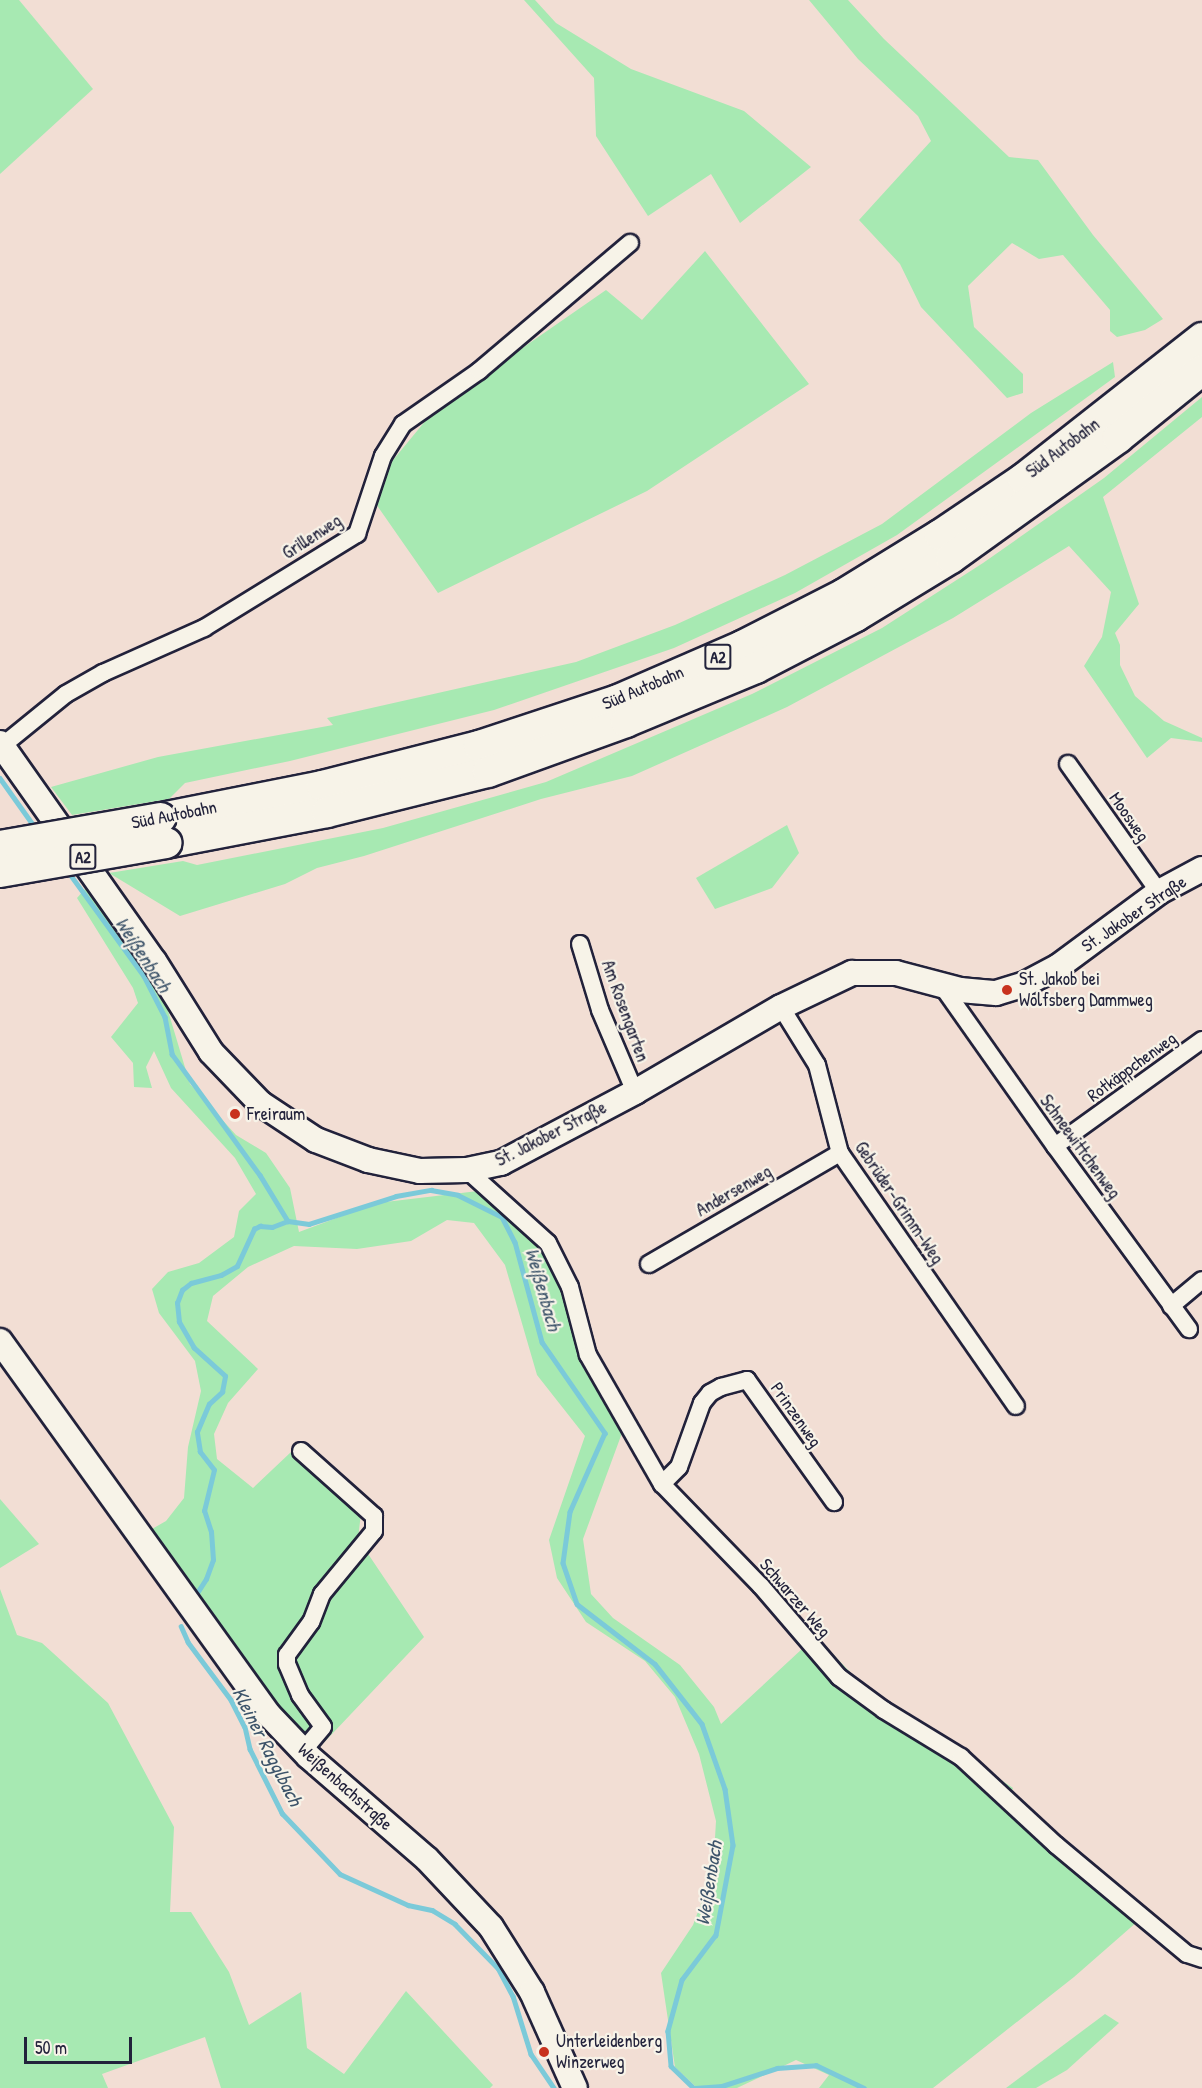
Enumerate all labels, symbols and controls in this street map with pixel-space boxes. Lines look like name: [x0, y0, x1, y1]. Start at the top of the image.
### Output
street label: Süd Autobahn: [1022, 413, 1104, 483]
street label: Grillenweg: [278, 510, 346, 564]
road number: A2: [703, 644, 733, 670]
street label: Süd Autobahn: [599, 661, 687, 715]
street label: Moosweg: [1104, 788, 1154, 846]
street label: Süd Autobahn: [130, 796, 218, 834]
road number: A2: [68, 844, 98, 870]
street label: St. Jakober Straße: [1078, 871, 1190, 957]
water label: Weißenbach: [111, 912, 177, 996]
street label: Am Rosengarten: [597, 957, 653, 1065]
place label: St. Jakob bei Wolfsberg Dammweg: [1019, 969, 1153, 1012]
marker: St. Jakob bei Wolfsberg Dammweg: [1000, 983, 1014, 997]
street label: Rotkäppchenweg: [1083, 1027, 1181, 1107]
street label: Schneewittchenweg: [1035, 1091, 1125, 1203]
street label: St. Jakober Straße: [492, 1097, 610, 1171]
place label: Freiraum: [247, 1103, 305, 1125]
marker: Freiraum: [228, 1107, 242, 1121]
street label: Gebrüder-Grimm-Weg: [850, 1138, 948, 1268]
street label: Andersenweg: [692, 1161, 776, 1221]
water label: Weißenbach: [521, 1245, 567, 1333]
street label: Prinzenweg: [766, 1378, 826, 1452]
street label: Schwarzer Weg: [755, 1554, 835, 1642]
water label: Kleiner Ragglbach: [228, 1683, 308, 1809]
street label: Weißenbachstraße: [293, 1739, 397, 1835]
water label: Weißenbach: [690, 1839, 726, 1927]
scale bar: [27, 2025, 135, 2063]
place label: Unterleidenberg Winzerweg: [556, 2031, 662, 2074]
text: 50 m: [35, 2035, 67, 2060]
marker: Unterleidenberg Winzerweg: [537, 2045, 551, 2059]

